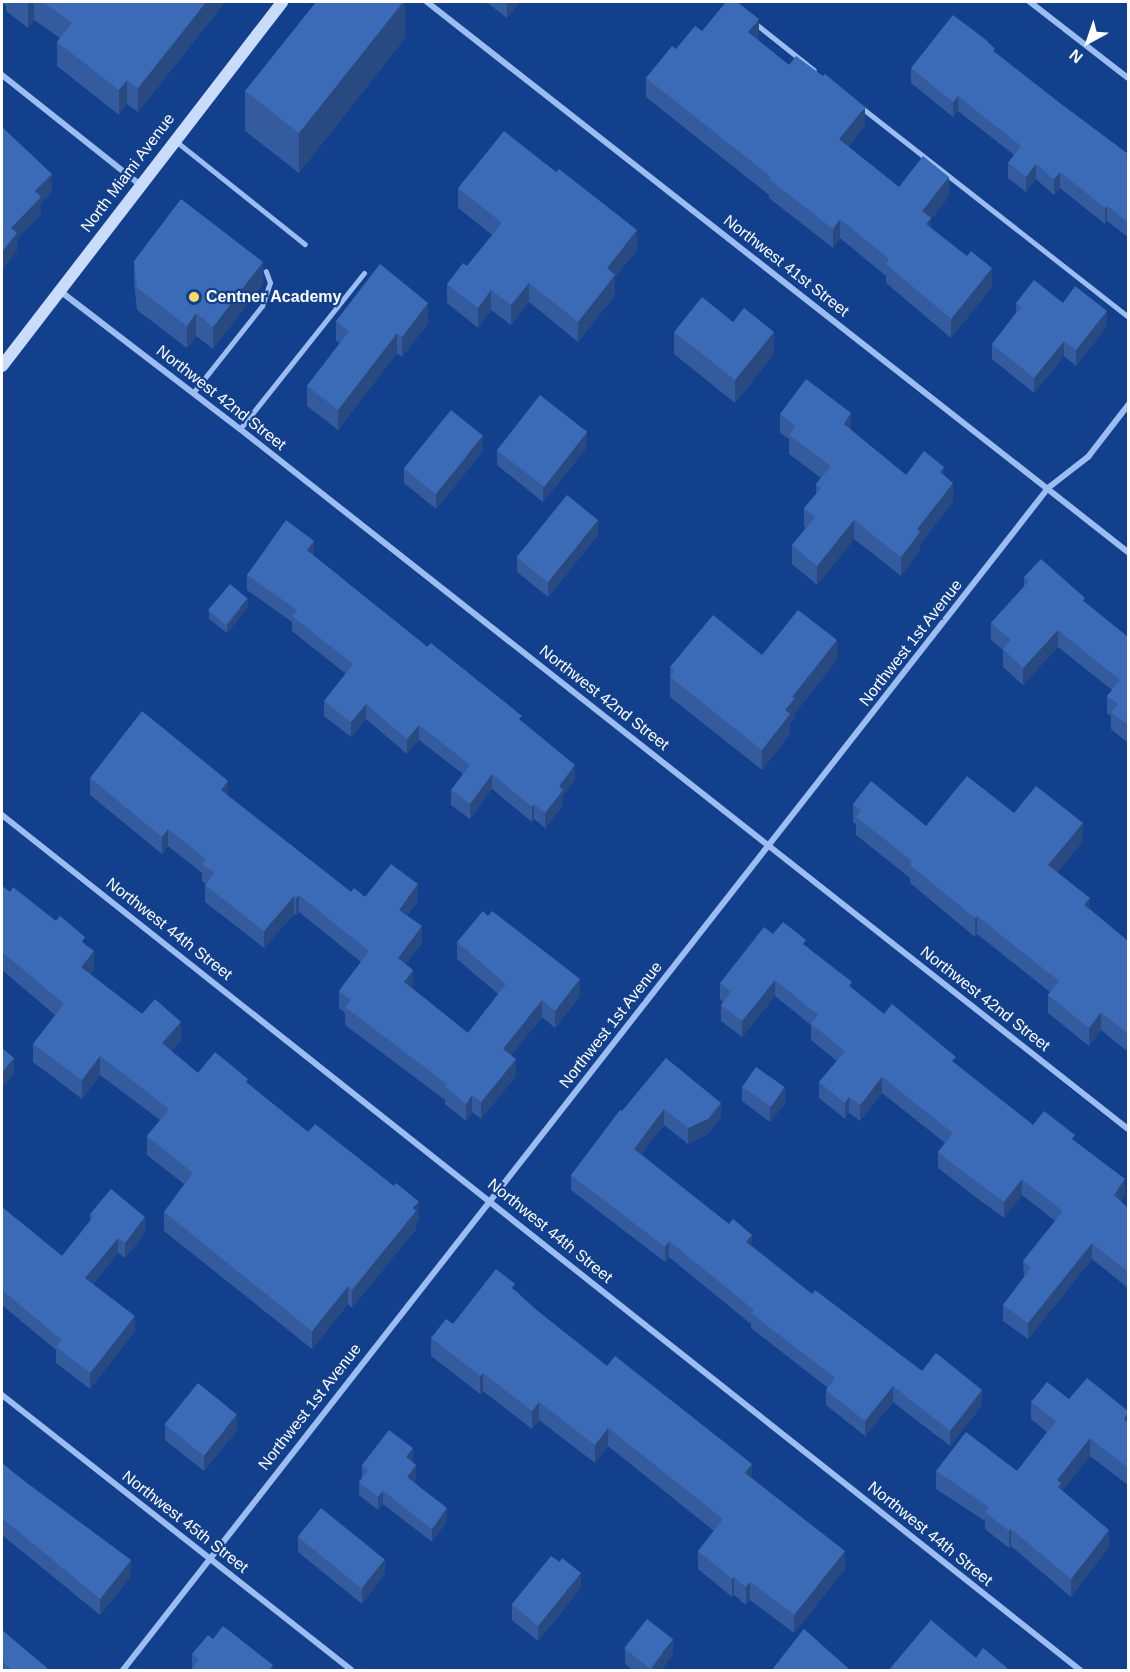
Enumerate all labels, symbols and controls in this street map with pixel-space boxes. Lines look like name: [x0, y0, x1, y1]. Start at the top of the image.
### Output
north arrow: [1058, 12, 1118, 72]
text: N: [1066, 46, 1086, 66]
street label: North Miami Avenue: [77, 109, 179, 237]
street label: Northwest 41st Street: [719, 211, 853, 321]
place label: Centner Academy: [206, 287, 342, 307]
marker: Centner Academy: [187, 290, 201, 304]
street label: Northwest 42nd Street: [152, 341, 290, 455]
street label: Northwest 1st Avenue: [855, 576, 967, 710]
street label: Northwest 42nd Street: [535, 641, 673, 755]
street label: Northwest 44th Street: [102, 874, 236, 984]
street label: Northwest 42nd Street: [916, 942, 1054, 1056]
street label: Northwest 1st Avenue: [555, 958, 667, 1092]
street label: Northwest 44th Street: [484, 1175, 616, 1287]
street label: Northwest 1st Avenue: [254, 1340, 366, 1474]
street label: Northwest 45th Street: [118, 1467, 252, 1577]
street label: Northwest 44th Street: [864, 1478, 996, 1590]

